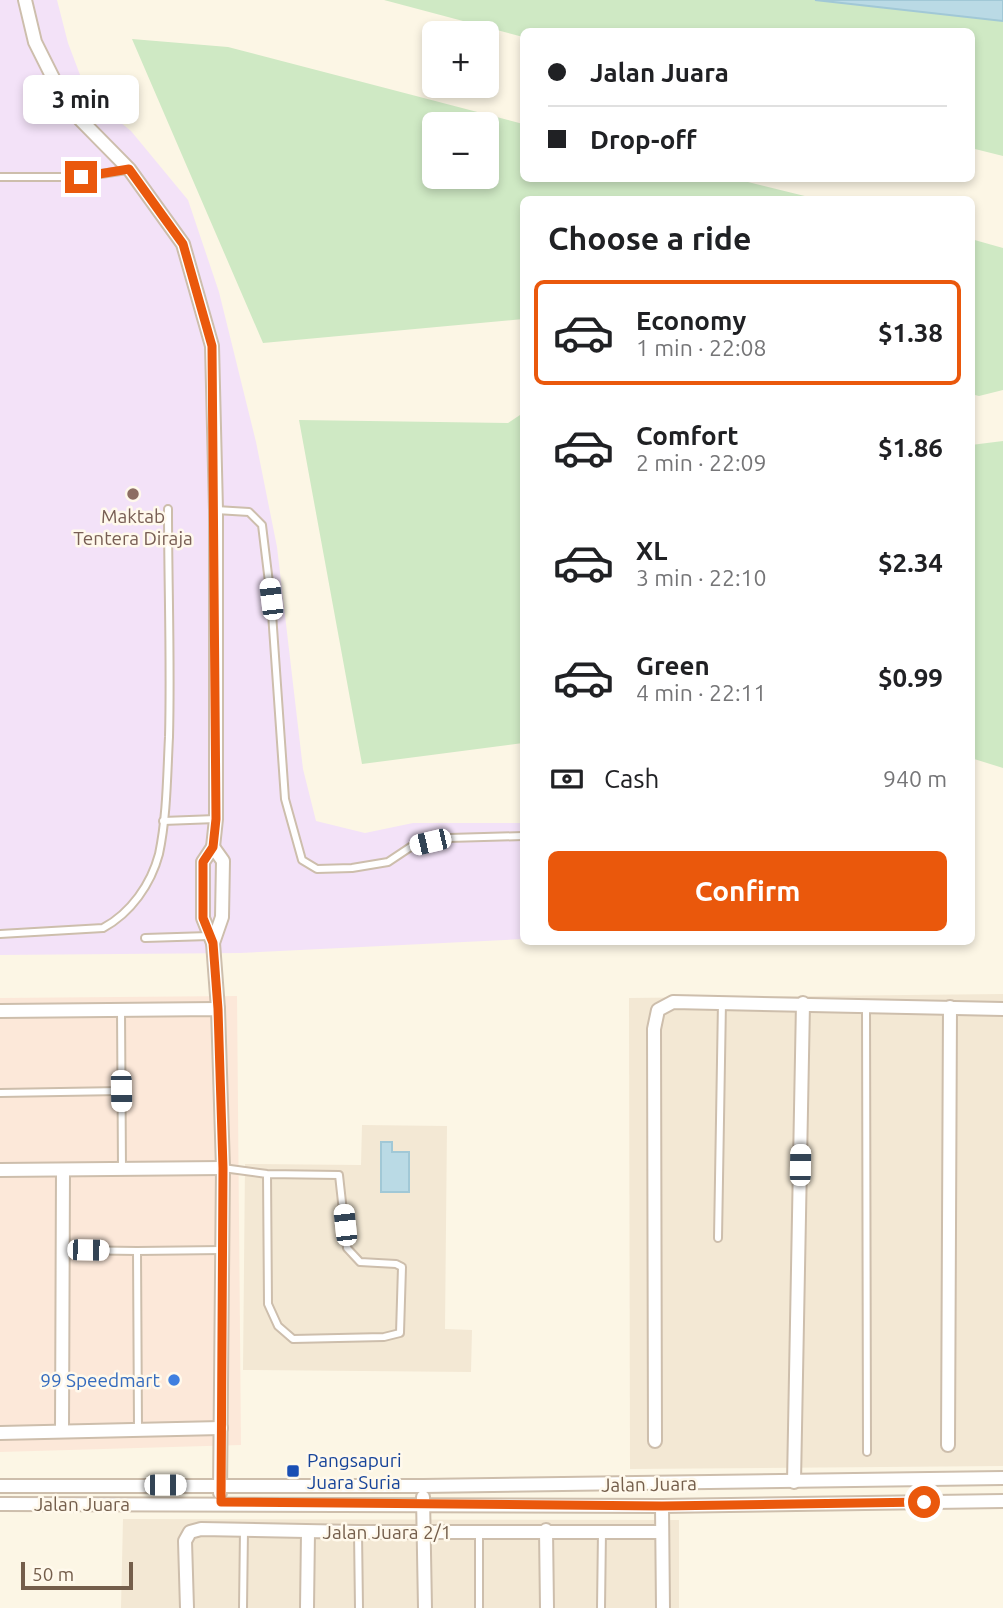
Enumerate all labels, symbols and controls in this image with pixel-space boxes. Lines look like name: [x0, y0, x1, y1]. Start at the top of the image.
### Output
map controls: [422, 21, 499, 189]
button: +: [422, 21, 499, 98]
text: Jalan Juara: [590, 58, 729, 87]
callout: 3 min: [23, 76, 139, 124]
text: 3 min: [52, 87, 110, 112]
button: −: [422, 112, 499, 189]
text: Drop-off: [590, 125, 697, 154]
route end: [65, 161, 97, 193]
text: Choose a ride: [548, 220, 751, 256]
icon: car: [552, 301, 615, 364]
text: Economy: [636, 306, 746, 335]
text: $1.38: [878, 318, 943, 347]
text: 1 min · 22:08: [636, 335, 767, 360]
icon: car: [552, 416, 615, 479]
text: Comfort: [636, 421, 739, 450]
text: $1.86: [878, 433, 943, 462]
text: 2 min · 22:09: [636, 450, 767, 475]
marker: Maktab Tentera Diraja: [125, 486, 141, 502]
place label: Maktab Tentera Diraja: [73, 505, 193, 549]
icon: car: [552, 531, 615, 594]
text: XL: [636, 536, 667, 565]
text: $2.34: [878, 548, 943, 577]
text: 3 min · 22:10: [636, 565, 767, 590]
car: [259, 577, 284, 621]
icon: car: [552, 646, 615, 709]
text: Green: [636, 651, 710, 680]
text: $0.99: [878, 663, 943, 692]
text: 4 min · 22:11: [636, 680, 767, 705]
icon: cash: [548, 760, 586, 798]
text: Cash: [604, 764, 659, 793]
text: 940 m: [883, 766, 947, 791]
car: [408, 827, 453, 857]
button: Confirm: [548, 851, 947, 931]
car: [111, 1070, 132, 1112]
car: [790, 1144, 811, 1186]
car: [333, 1203, 358, 1247]
car: [67, 1239, 110, 1261]
place label: 99 Speedmart: [40, 1369, 161, 1391]
marker: 99 Speedmart: [166, 1372, 182, 1388]
place label: Pangsapuri Juara Suria: [307, 1449, 402, 1493]
marker: Pangsapuri Juara Suria: [285, 1463, 301, 1479]
street label: Jalan Juara: [601, 1472, 697, 1496]
car: [145, 1475, 187, 1496]
route start: [908, 1486, 940, 1518]
street label: Jalan Juara: [34, 1493, 130, 1515]
street label: Jalan Juara 2/1: [323, 1521, 451, 1543]
scale bar: [21, 1559, 133, 1591]
text: 50 m: [32, 1563, 74, 1585]

